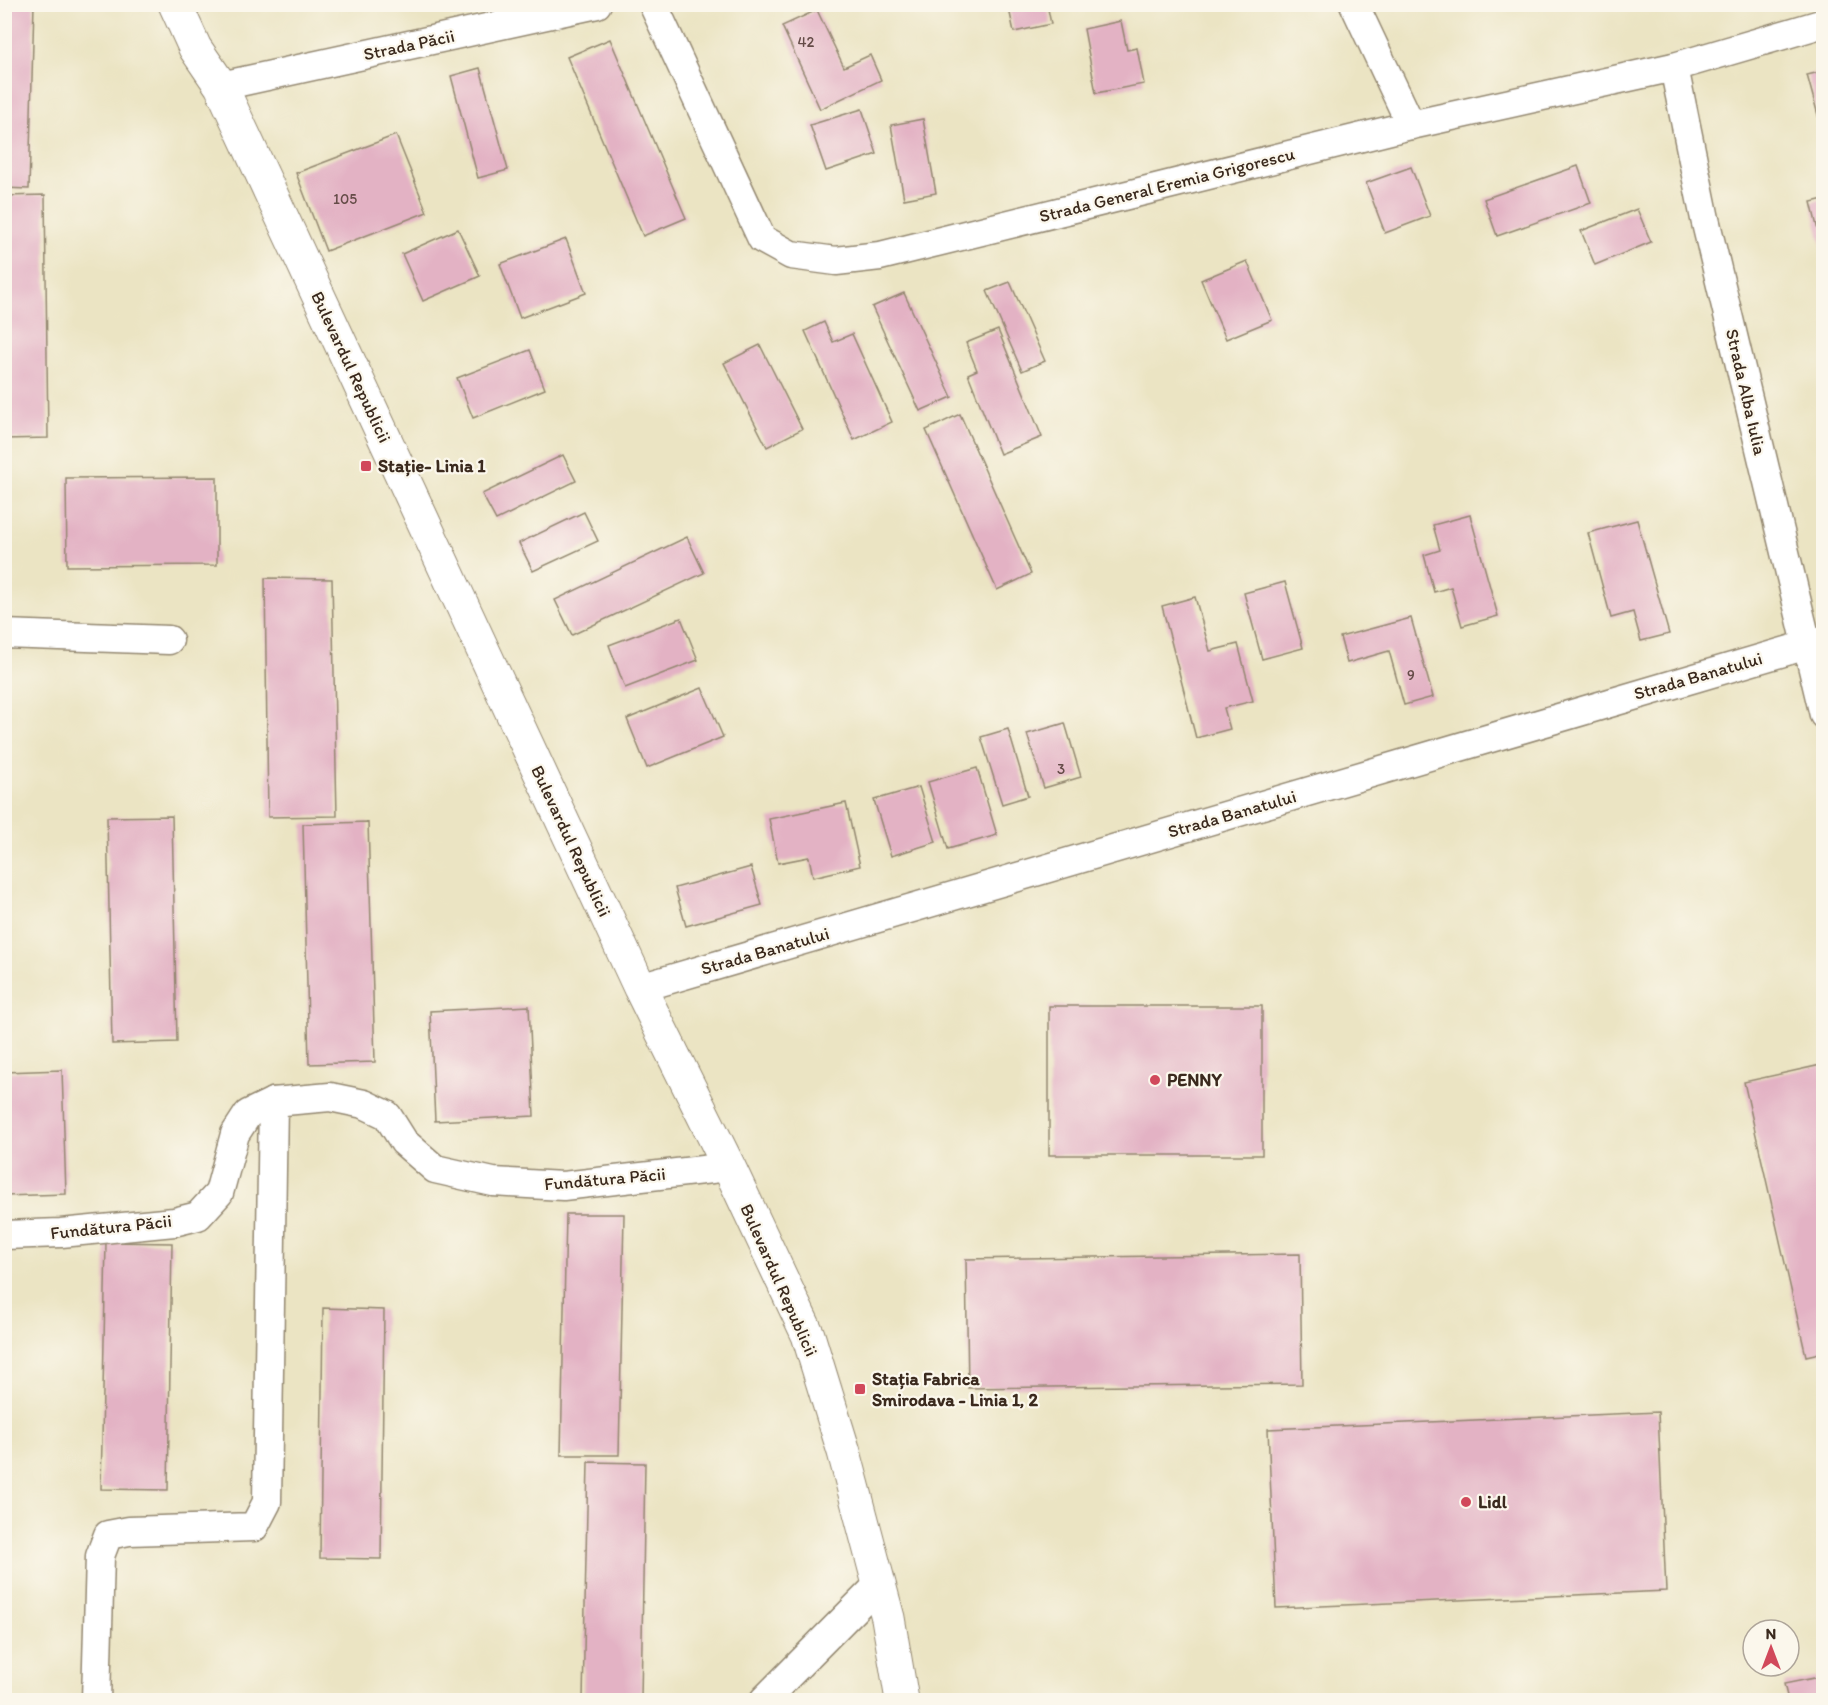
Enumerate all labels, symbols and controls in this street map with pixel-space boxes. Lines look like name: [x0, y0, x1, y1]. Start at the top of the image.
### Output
street label: Strada Păcii: [361, 25, 457, 65]
house number: 42: [798, 33, 815, 51]
street label: Strada General Eremia Grigorescu: [1037, 143, 1297, 227]
house number: 105: [333, 190, 357, 208]
street label: Bulevardul Republicii: [306, 288, 396, 446]
street label: Strada Alba Iulia: [1721, 327, 1771, 458]
place label: Stație- Linia 1: [378, 455, 486, 477]
marker: Stație- Linia 1: [359, 459, 373, 473]
street label: Strada Banatului: [1631, 647, 1765, 705]
house number: 9: [1407, 666, 1415, 684]
house number: 3: [1057, 760, 1065, 778]
street label: Bulevardul Republicii: [526, 762, 616, 920]
street label: Strada Banatului: [1165, 785, 1299, 843]
street label: Strada Banatului: [698, 922, 832, 980]
place label: PENNY: [1167, 1069, 1223, 1091]
marker: PENNY: [1148, 1073, 1162, 1087]
street label: Fundătura Păcii: [543, 1163, 667, 1195]
street label: Bulevardul Republicii: [735, 1200, 823, 1360]
street label: Fundătura Păcii: [49, 1210, 173, 1244]
place label: Stația Fabrica Smirodava - Linia 1, 2: [872, 1368, 1038, 1411]
marker: Stația Fabrica Smirodava - Linia 1, 2: [853, 1382, 867, 1396]
place label: Lidl: [1478, 1491, 1508, 1513]
marker: Lidl: [1459, 1495, 1473, 1509]
north arrow: [1741, 1618, 1801, 1678]
text: N: [1766, 1624, 1776, 1643]

